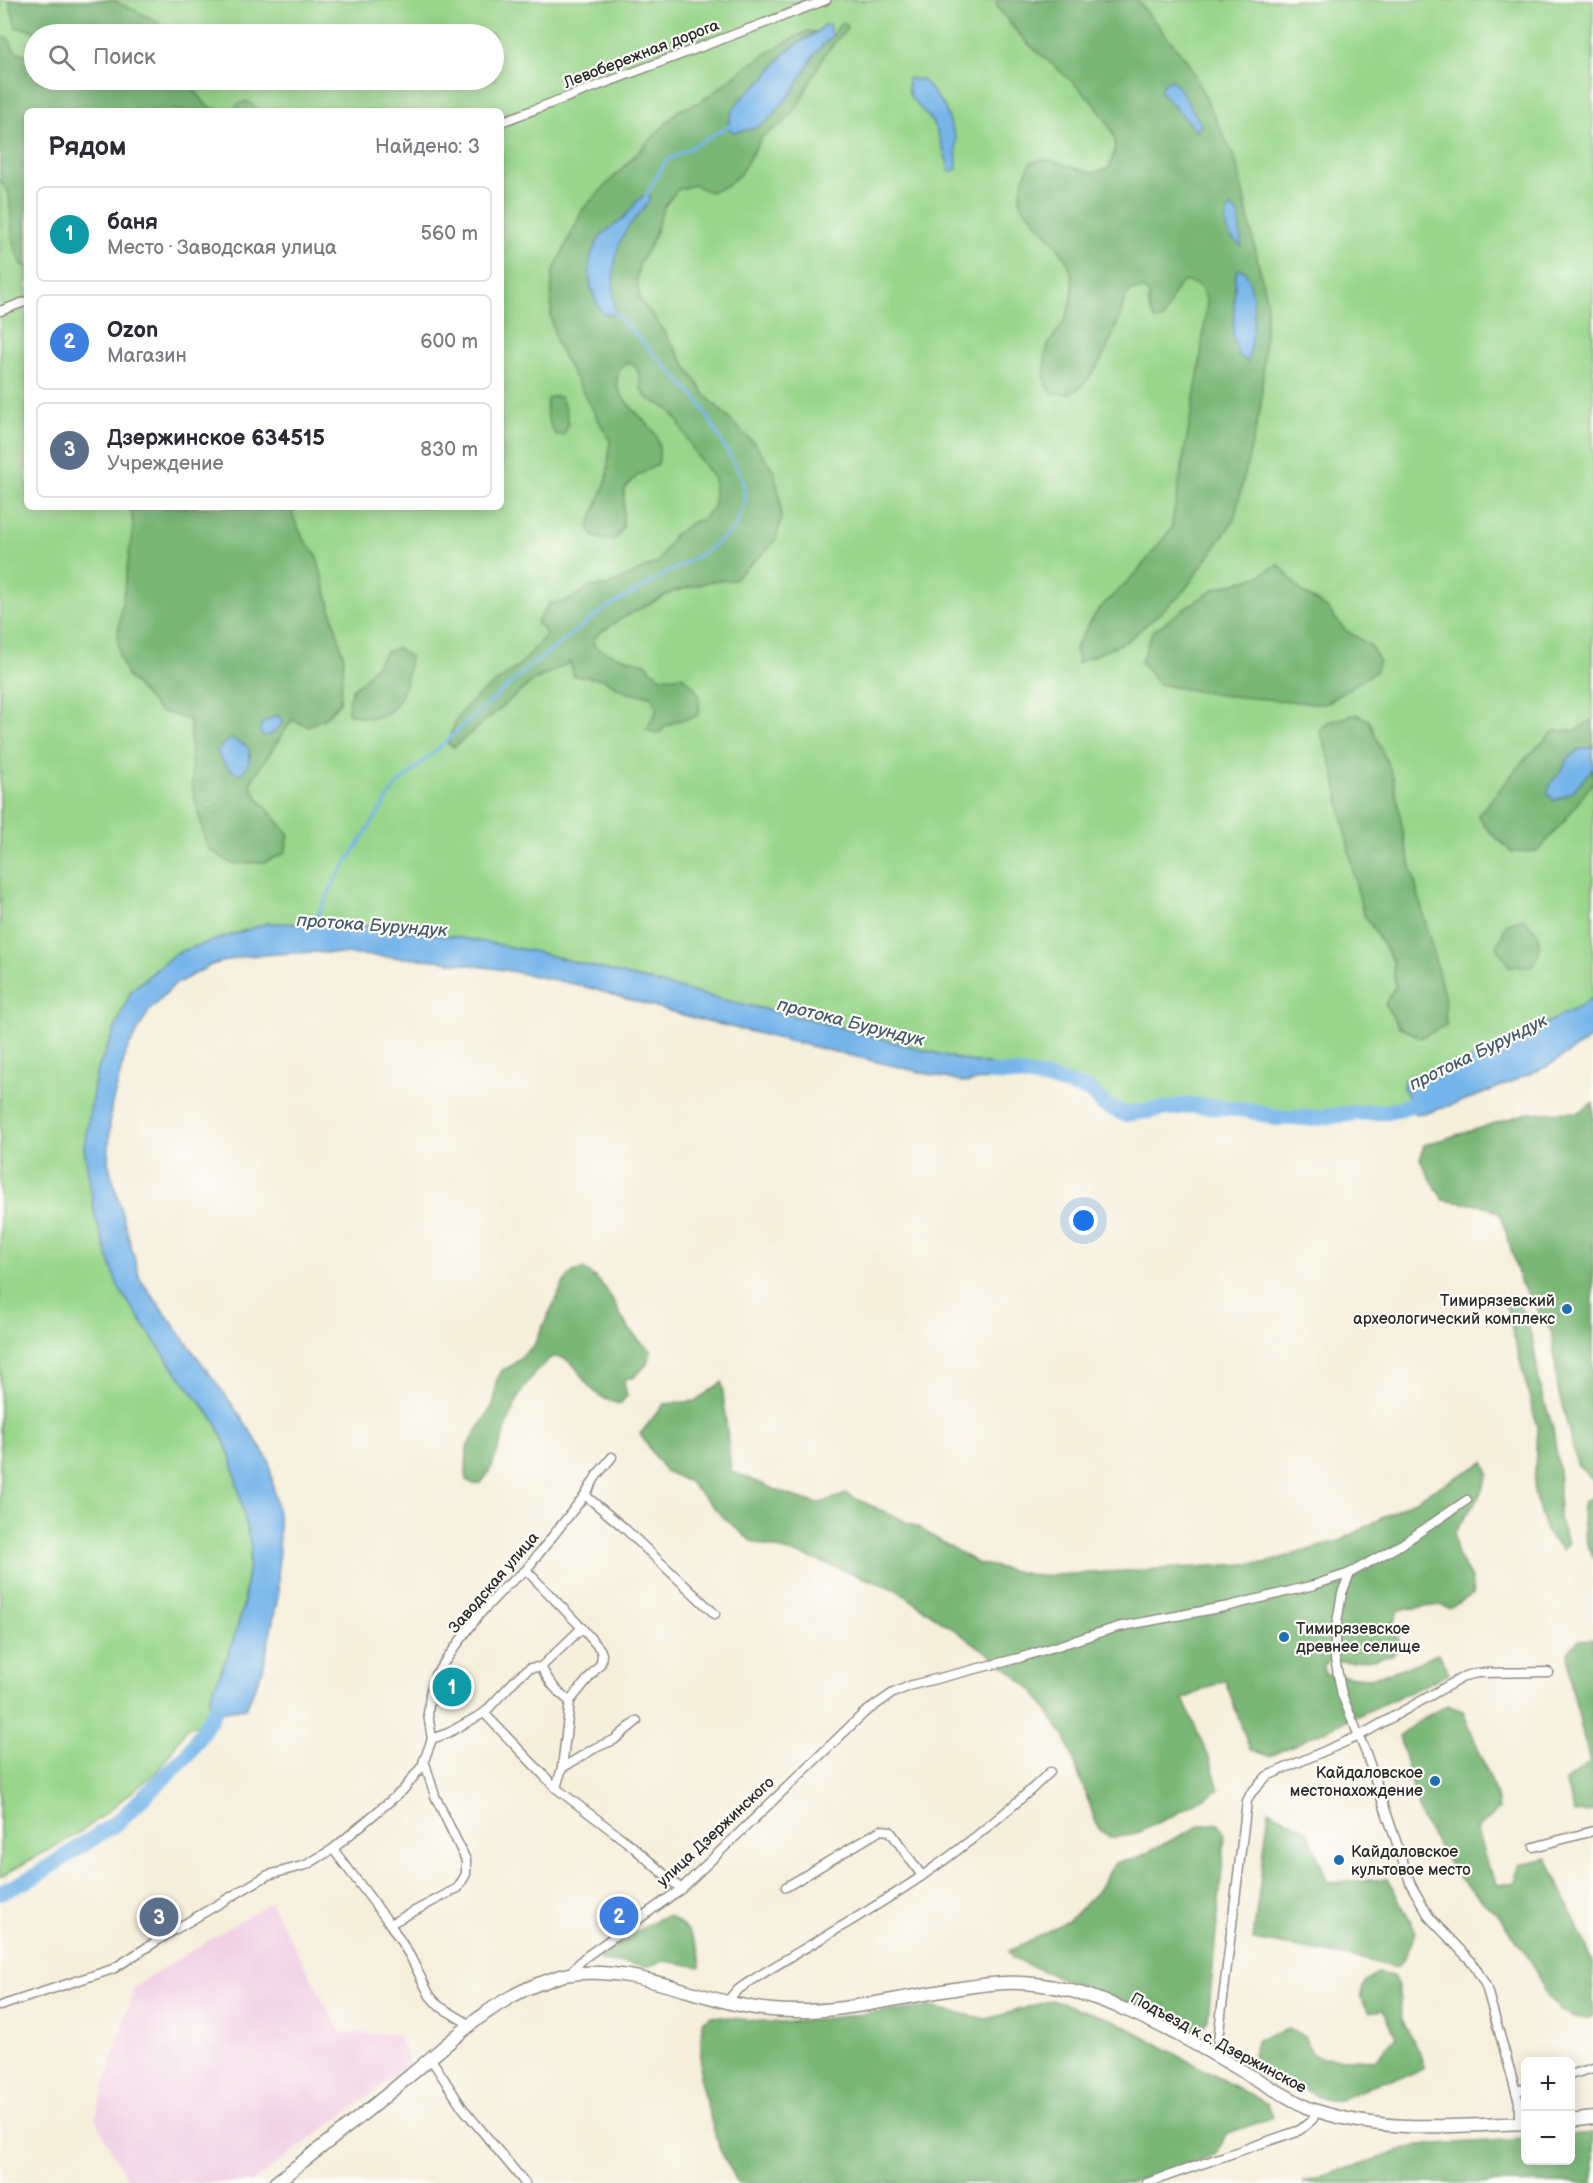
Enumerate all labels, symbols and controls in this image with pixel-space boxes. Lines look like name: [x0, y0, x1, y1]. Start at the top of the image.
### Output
street label: Левобережная дорога: [560, 16, 722, 93]
search box: [24, 24, 504, 90]
icon: search: [45, 41, 78, 74]
text: Поиск: [93, 44, 156, 71]
text: Рядом: [48, 132, 126, 163]
text: Найдено: 3: [375, 135, 480, 159]
text: баня: [107, 209, 158, 236]
text: 1: [65, 222, 74, 246]
text: 560 m: [421, 222, 478, 246]
text: Место · Заводская улица: [107, 236, 337, 260]
text: Ozon: [107, 317, 158, 344]
text: 2: [64, 330, 75, 354]
text: 600 m: [420, 330, 478, 354]
text: Магазин: [107, 344, 187, 368]
text: Дзержинское 634515: [107, 425, 325, 452]
text: 3: [64, 438, 75, 462]
text: 830 m: [420, 438, 478, 462]
text: Учреждение: [107, 452, 224, 476]
water label: протока Бурундук: [296, 910, 448, 941]
water label: протока Бурундук: [775, 994, 927, 1051]
water label: протока Бурундук: [1406, 1010, 1551, 1095]
your location: [1069, 1206, 1098, 1235]
place label: Тимирязевский археологический комплекс: [1353, 1292, 1555, 1329]
marker: Тимирязевский археологический комплекс: [1560, 1302, 1574, 1316]
street label: Заводская улица: [445, 1528, 544, 1637]
place label: Тимирязевское древнее селище: [1296, 1620, 1420, 1657]
marker: Тимирязевское древнее селище: [1277, 1630, 1291, 1644]
pin: 1: [432, 1664, 472, 1710]
place label: Кайдаловское местонахождение: [1290, 1764, 1423, 1801]
street label: улица Дзержинского: [654, 1773, 778, 1891]
marker: Кайдаловское местонахождение: [1428, 1774, 1442, 1788]
place label: Кайдаловское культовое место: [1351, 1843, 1471, 1880]
marker: Кайдаловское культовое место: [1332, 1853, 1346, 1867]
pin: 3: [140, 1894, 178, 1940]
pin: 2: [600, 1894, 638, 1938]
street label: Подъезд к с. Дзержинское: [1127, 1989, 1310, 2098]
map controls: [1521, 2057, 1575, 2165]
button: +: [1521, 2057, 1575, 2111]
button: −: [1521, 2111, 1575, 2165]

